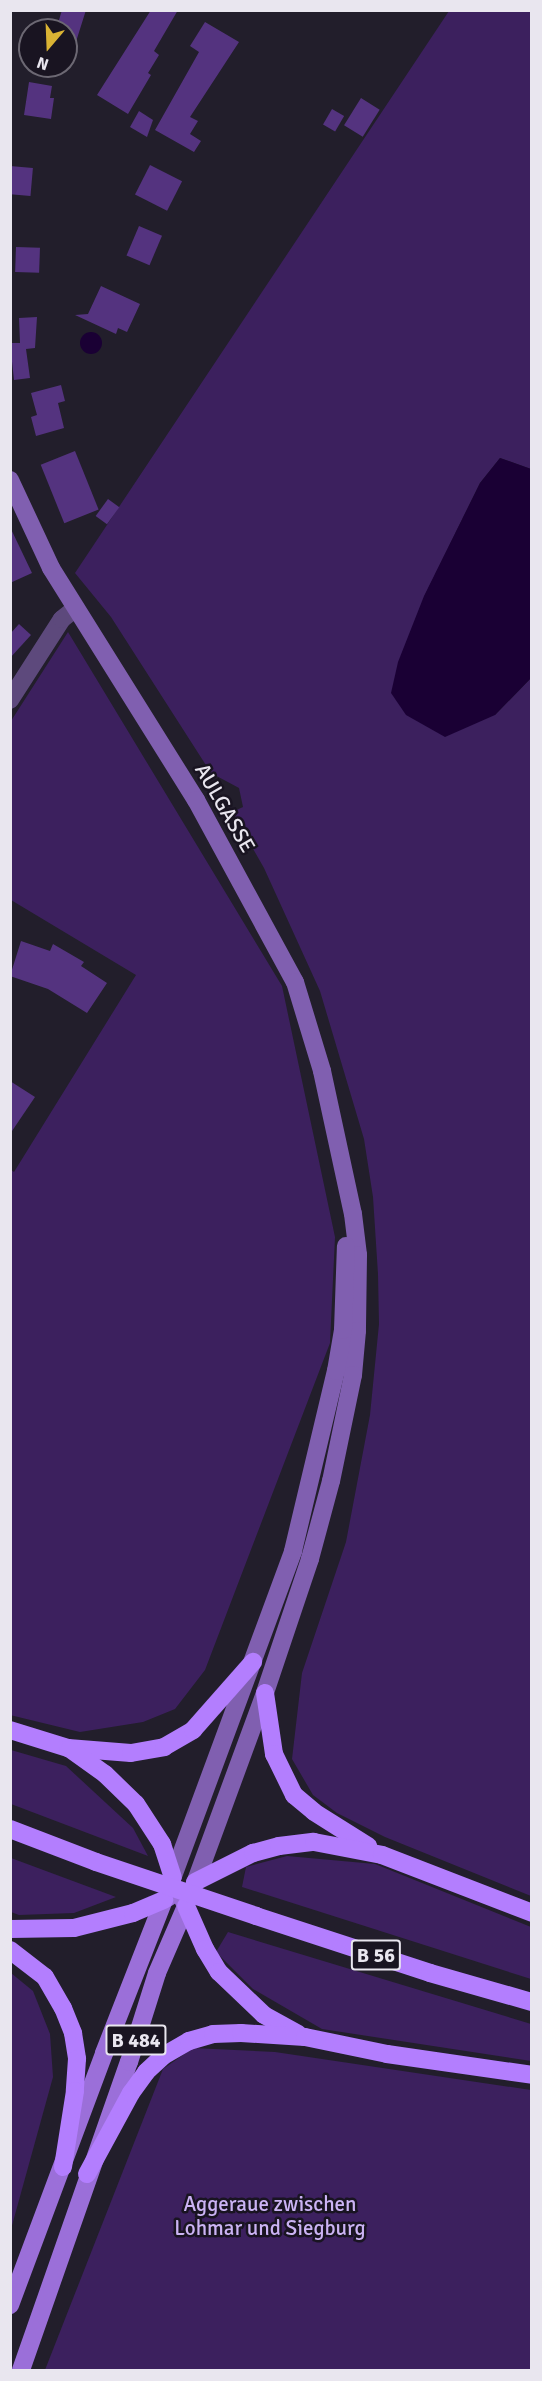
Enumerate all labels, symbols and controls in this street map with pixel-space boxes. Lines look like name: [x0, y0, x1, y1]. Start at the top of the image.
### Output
north arrow: [18, 18, 78, 78]
text: N: [34, 52, 51, 74]
street label: AULGASSE: [189, 759, 261, 857]
road number: B 56: [350, 1938, 401, 1972]
road number: B 484: [104, 2023, 168, 2057]
park label: Aggeraue zwischen Lohmar und Siegburg: [174, 2191, 366, 2241]

